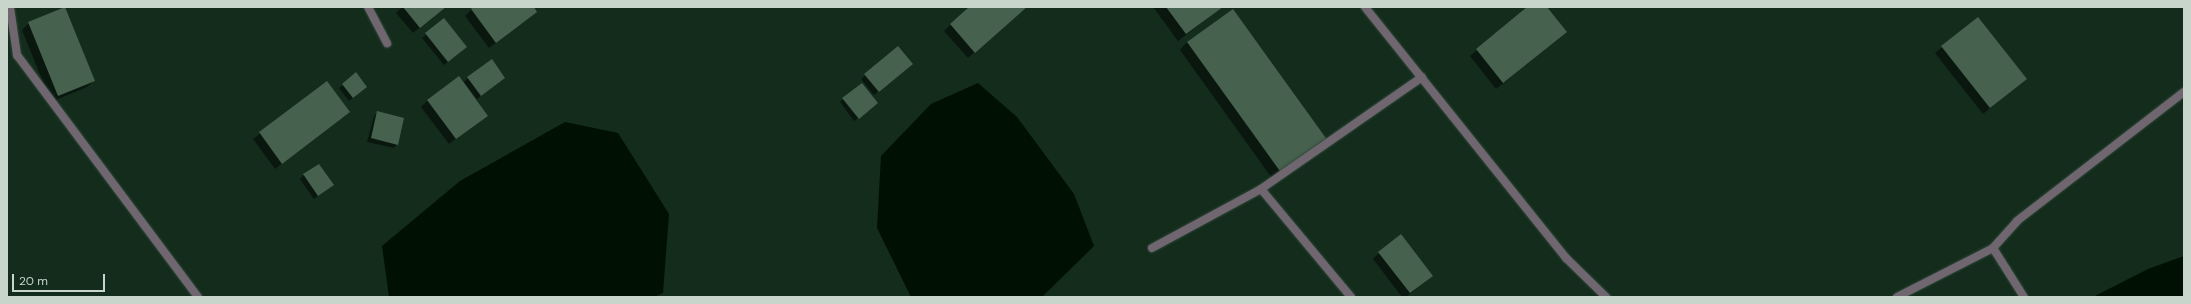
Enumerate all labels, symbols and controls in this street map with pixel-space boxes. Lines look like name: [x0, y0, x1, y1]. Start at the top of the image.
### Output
scale bar: [14, 266, 107, 292]
text: 20 m: [19, 273, 48, 289]

